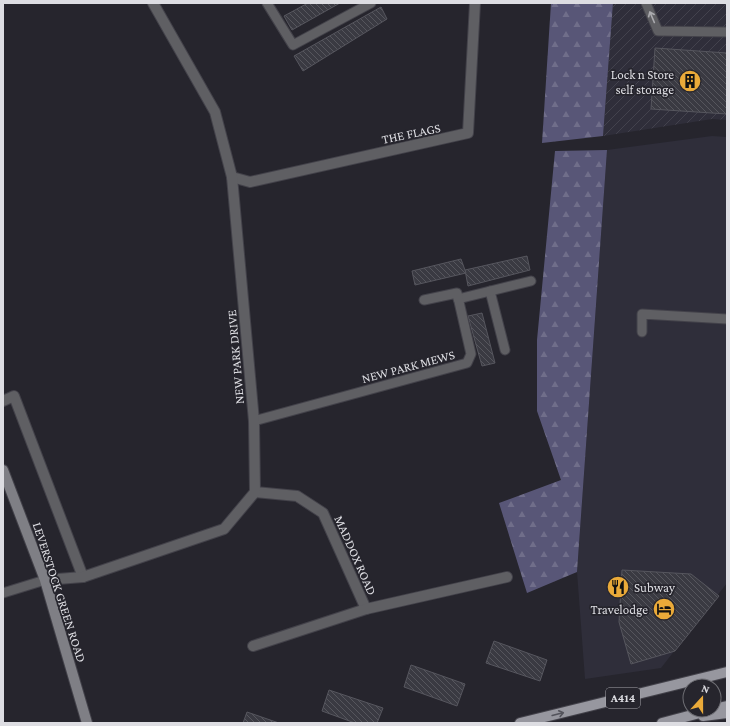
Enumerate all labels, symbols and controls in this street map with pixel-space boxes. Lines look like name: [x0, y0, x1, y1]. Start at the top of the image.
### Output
one-way arrow: [648, 11, 655, 23]
place label: Lock n Store self storage: [611, 67, 674, 97]
building icon: Lock n Store self storage: [677, 68, 703, 94]
street label: THE FLAGS: [380, 120, 442, 147]
street label: NEW PARK DRIVE: [224, 309, 247, 405]
street label: NEW PARK MEWS: [360, 347, 456, 386]
street label: MADDOX ROAD: [331, 513, 380, 597]
street label: LEVERSTOCK GREEN ROAD: [30, 520, 89, 664]
restaurant icon: Subway: [605, 574, 631, 600]
place label: Subway: [634, 580, 676, 595]
hotel icon: Travelodge: [651, 596, 677, 622]
place label: Travelodge: [590, 602, 648, 617]
north arrow: [682, 678, 722, 718]
text: N: [700, 682, 712, 696]
road number: A414: [606, 688, 640, 708]
one-way arrow: [551, 709, 564, 717]

